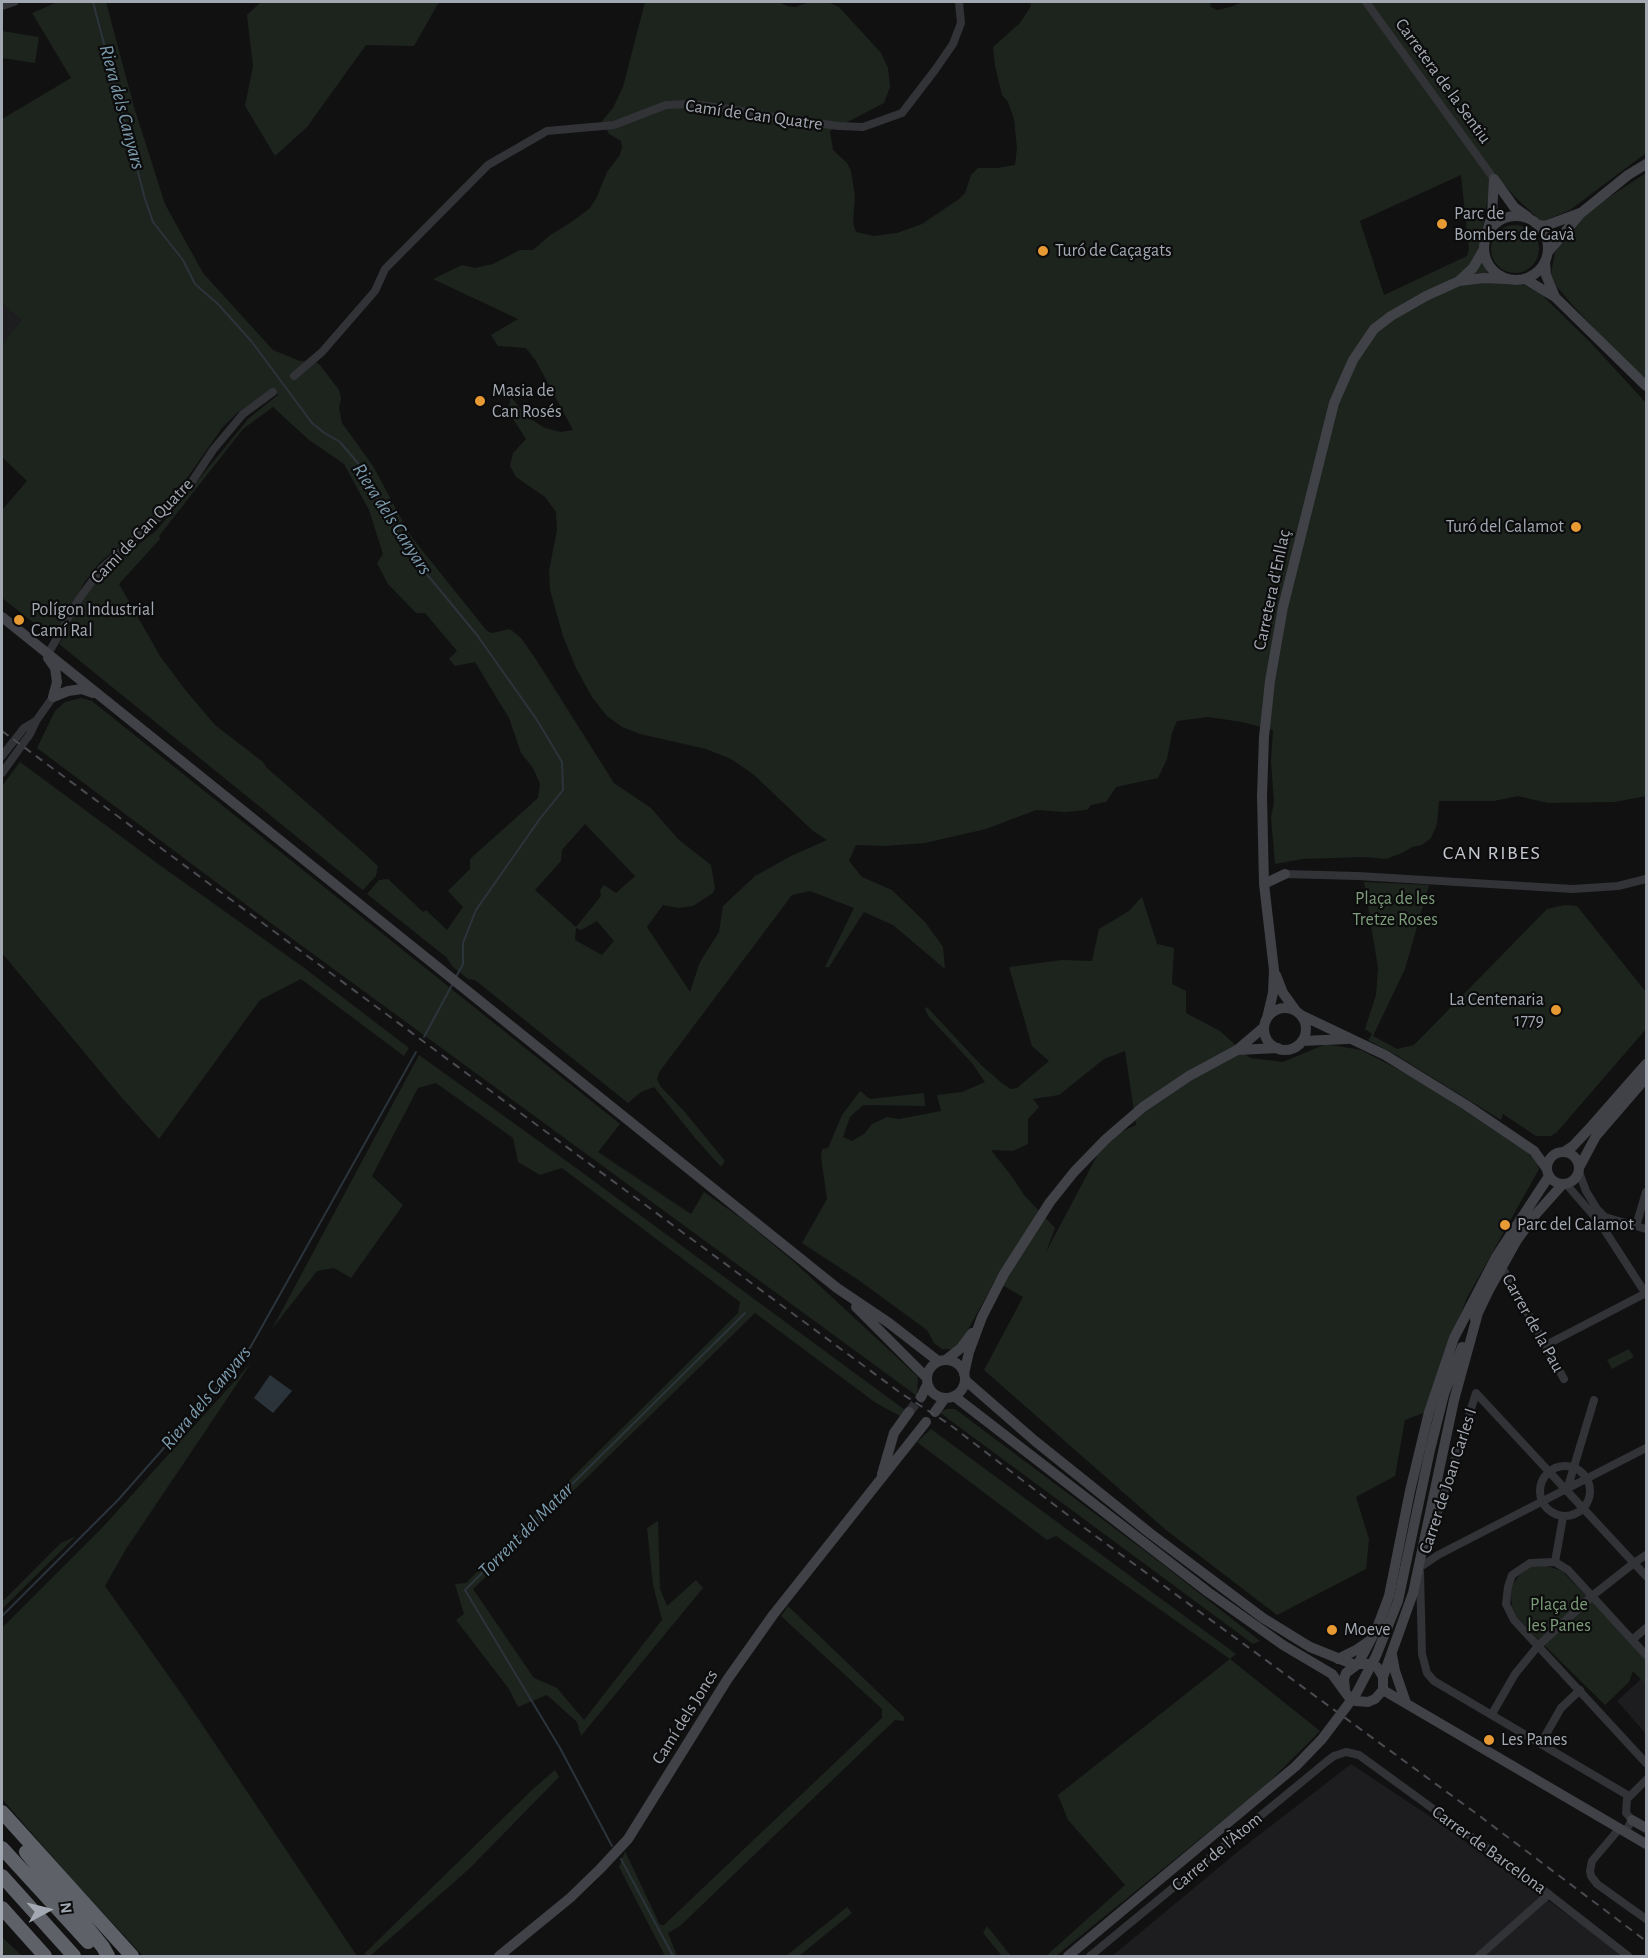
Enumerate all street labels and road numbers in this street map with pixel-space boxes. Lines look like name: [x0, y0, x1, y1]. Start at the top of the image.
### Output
street label: Carretera de la Sentiu: [1390, 14, 1496, 148]
street label: Camí de Can Quatre: [684, 95, 824, 135]
street label: Camí de Can Quatre: [86, 474, 198, 588]
street label: Carretera d'Enllaç: [1249, 528, 1295, 652]
street label: Carrer de la Pau: [1497, 1270, 1569, 1376]
street label: Carrer de Joan Carles I: [1414, 1405, 1482, 1557]
street label: Camí dels Joncs: [647, 1666, 723, 1768]
street label: Carrer de Barcelona: [1428, 1801, 1550, 1899]
street label: Carrer de l'Àtom: [1167, 1808, 1267, 1896]

